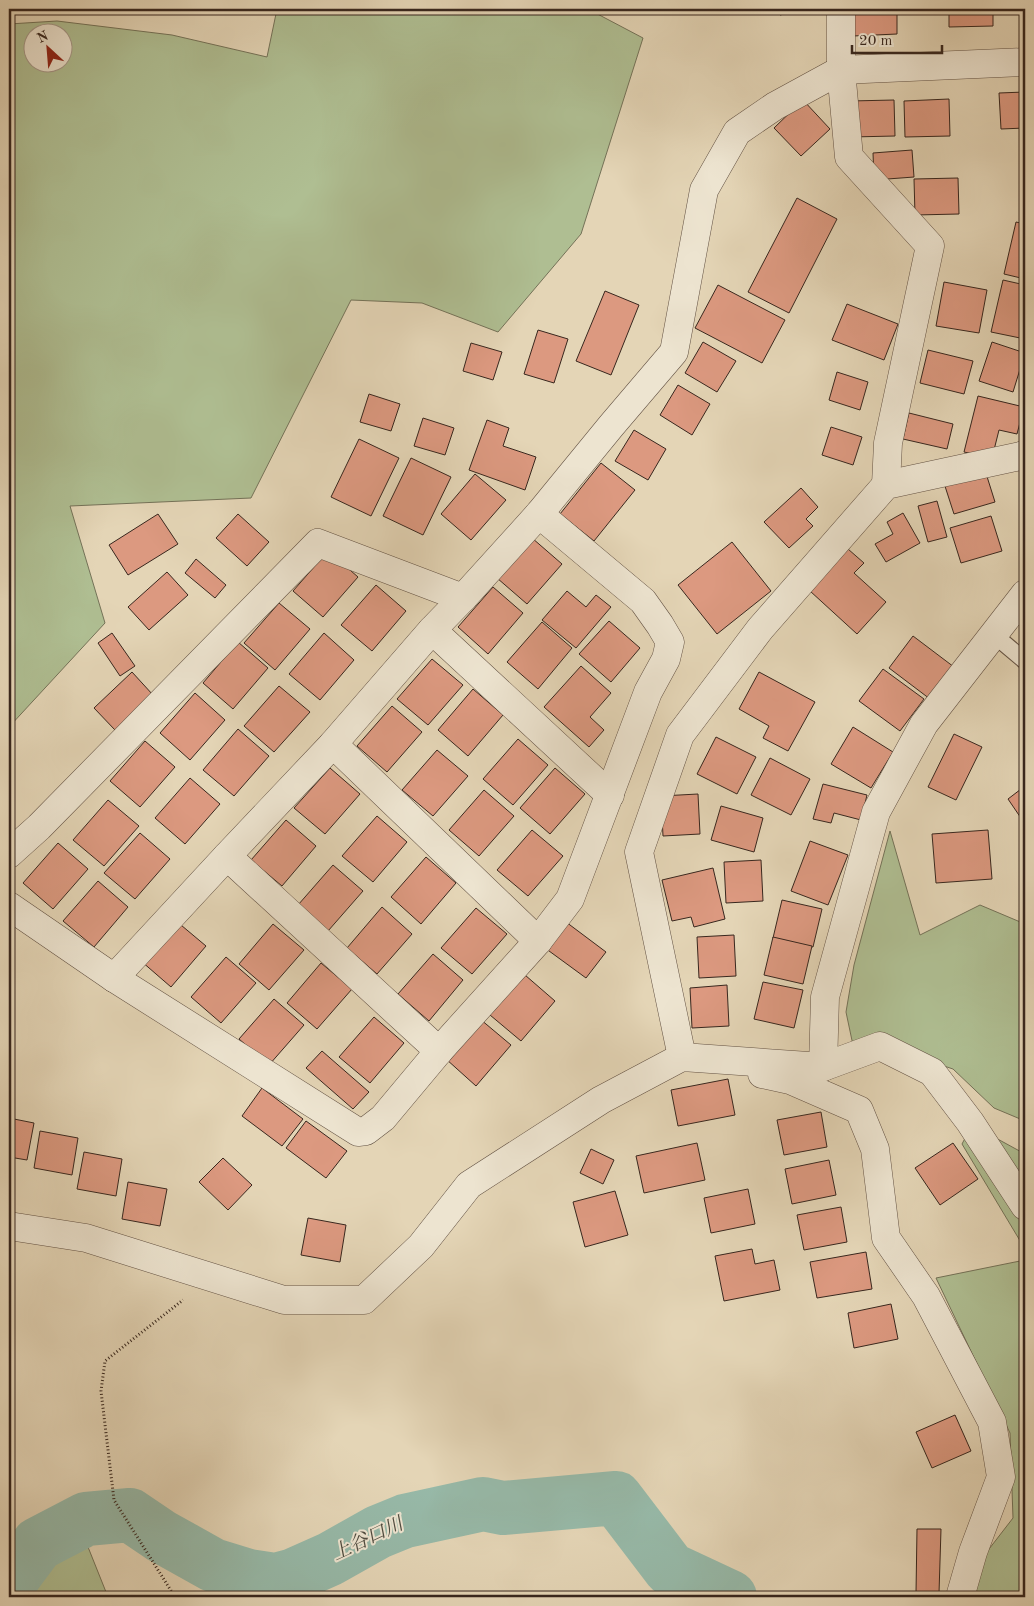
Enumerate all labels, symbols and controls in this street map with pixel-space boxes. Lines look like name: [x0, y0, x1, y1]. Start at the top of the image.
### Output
north arrow: [22, 22, 72, 72]
scale bar: [852, 22, 942, 54]
text: N: [35, 28, 51, 46]
text: 20 m: [859, 34, 893, 49]
water label: 上谷口川: [329, 1513, 408, 1565]

